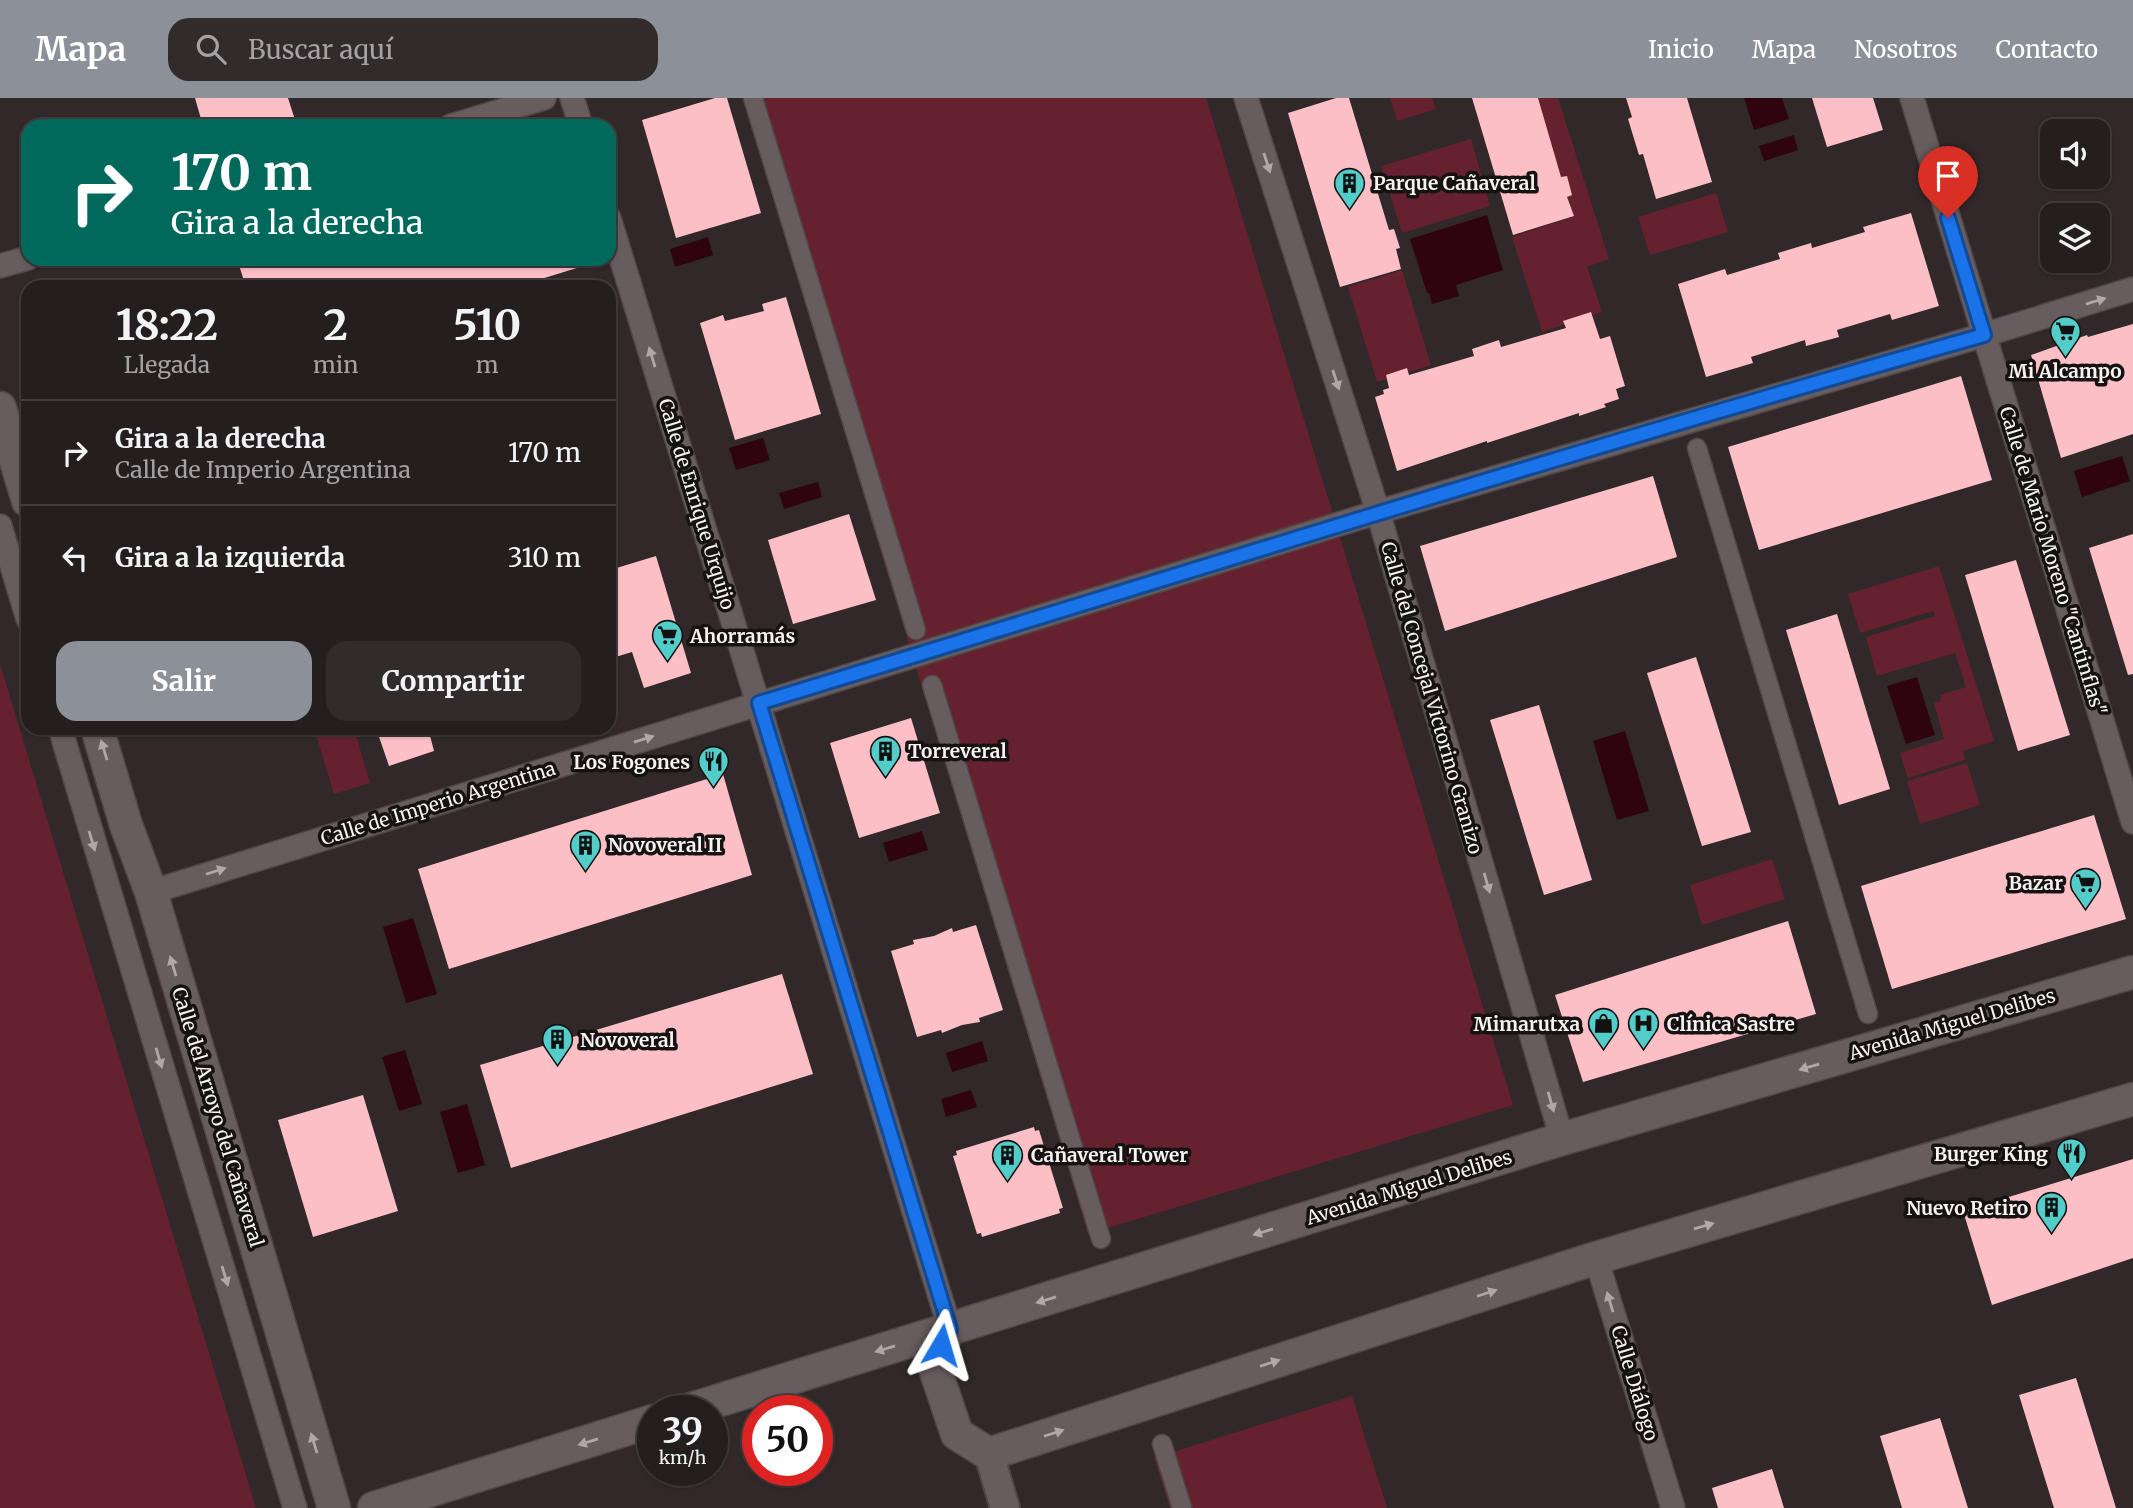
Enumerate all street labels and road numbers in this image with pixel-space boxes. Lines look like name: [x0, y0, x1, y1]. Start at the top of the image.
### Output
street label: Calle de Enrique Urquijo: [654, 396, 740, 612]
street label: Calle de Mario Moreno "Cantinflas": [1994, 404, 2112, 718]
street label: Calle del Concejal Victorino Granizo: [1376, 539, 1488, 857]
street label: Calle de Imperio Argentina: [318, 756, 558, 850]
street label: Avenida Miguel Delibes: [1845, 983, 2058, 1065]
street label: Calle del Arroyo del Cañaveral: [167, 984, 269, 1250]
street label: Avenida Miguel Delibes: [1302, 1144, 1515, 1230]
street label: Calle Diálogo: [1606, 1322, 1664, 1444]

